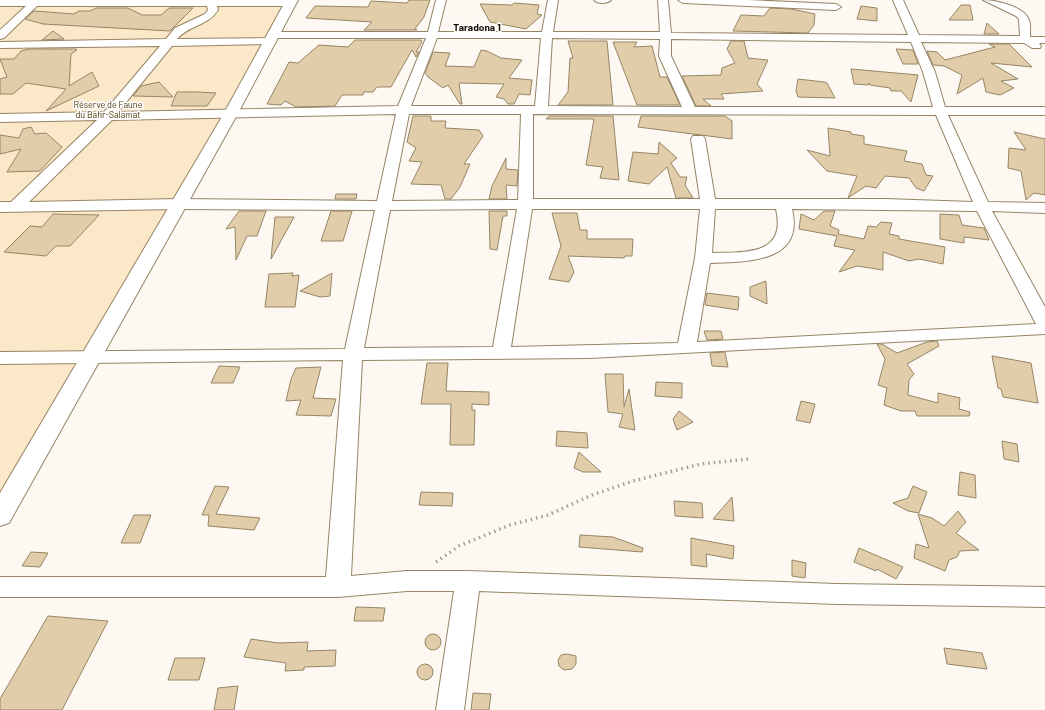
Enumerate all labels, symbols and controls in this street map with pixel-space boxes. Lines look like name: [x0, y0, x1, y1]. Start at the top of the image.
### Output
district label: Taradona 1: [453, 21, 501, 33]
park label: Réserve de Faune du Bahr-Salamat: [74, 99, 143, 120]

